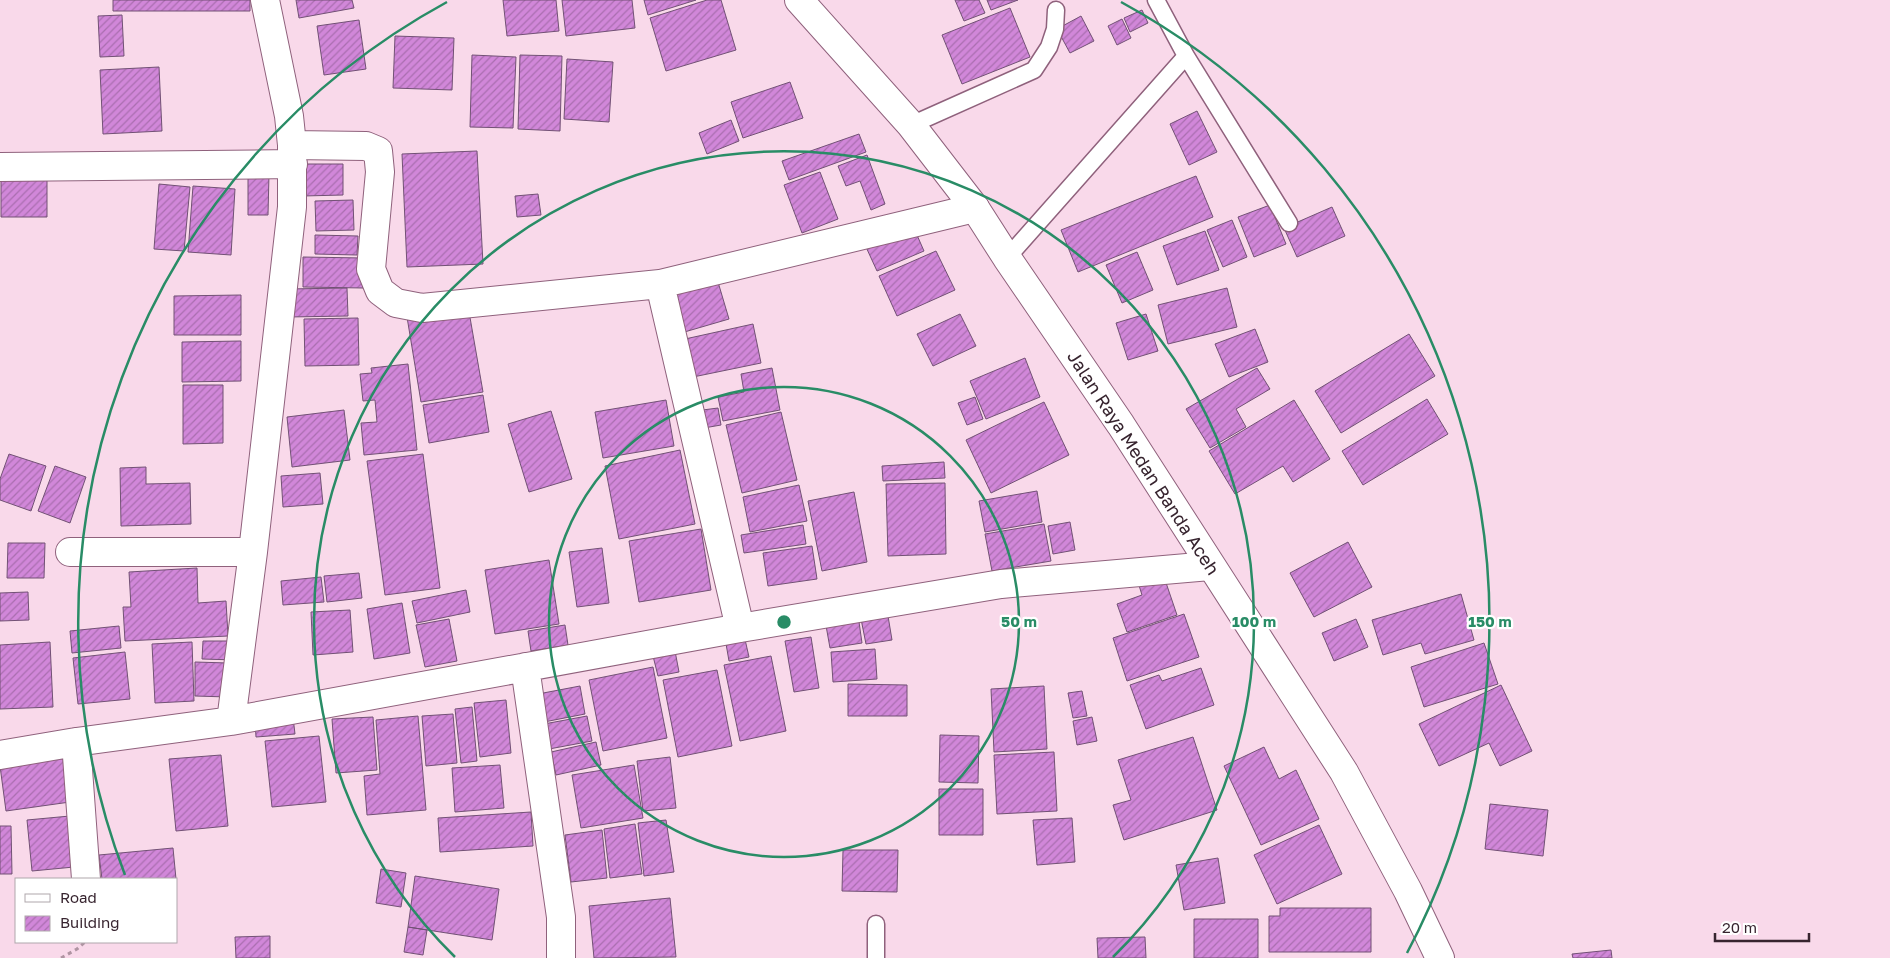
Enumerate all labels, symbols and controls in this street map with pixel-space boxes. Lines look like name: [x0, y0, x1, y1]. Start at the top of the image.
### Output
street label: Jalan Raya Medan Banda Aceh: [1063, 346, 1225, 579]
text: 50 m: [1001, 612, 1037, 630]
text: 100 m: [1232, 612, 1276, 630]
text: 150 m: [1468, 612, 1512, 630]
centre of rings: [775, 613, 793, 631]
legend: [15, 878, 178, 943]
text: Road: [60, 888, 97, 906]
scale bar: [1715, 910, 1809, 942]
text: Building: [60, 913, 120, 931]
text: 20 m: [1722, 918, 1757, 936]

